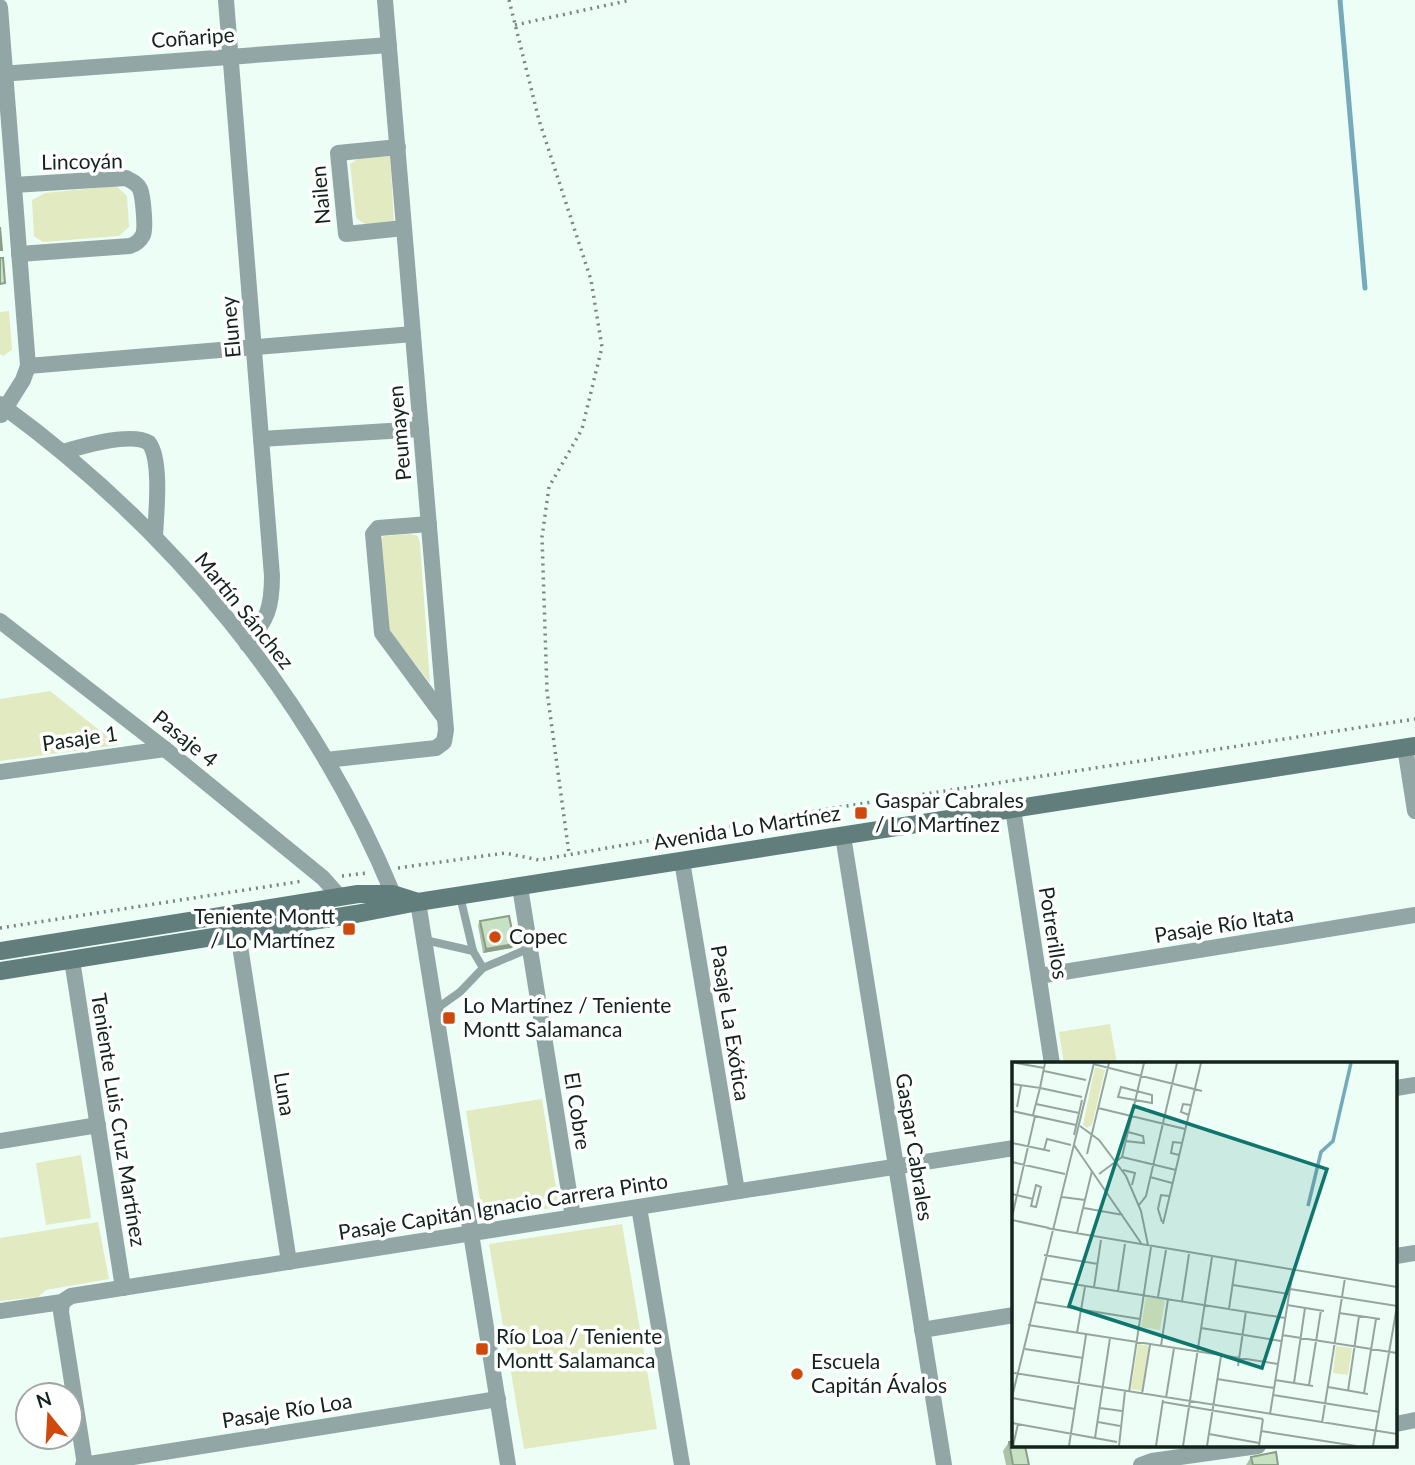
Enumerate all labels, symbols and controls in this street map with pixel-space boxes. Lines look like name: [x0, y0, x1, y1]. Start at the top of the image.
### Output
street label: Coñaripe: [150, 21, 235, 52]
street label: Lincoyán: [41, 147, 123, 174]
street label: Nailen: [304, 165, 335, 226]
street label: Eluney: [214, 295, 245, 359]
street label: Peumayen: [382, 384, 415, 482]
street label: Martín Sánchez: [190, 547, 300, 673]
street label: Pasaje 4: [149, 704, 223, 771]
street label: Pasaje 1: [40, 720, 119, 755]
place label: Gaspar Cabrales / Lo Martínez: [875, 787, 1024, 836]
street label: Avenida Lo Martínez: [651, 799, 842, 854]
marker: Gaspar Cabrales / Lo Martínez: [853, 805, 869, 821]
street label: Potrerillos: [1035, 885, 1074, 981]
street label: Pasaje Río Itata: [1152, 900, 1295, 947]
place label: Teniente Montt / Lo Martínez: [194, 903, 336, 952]
marker: Teniente Montt / Lo Martínez: [341, 921, 357, 937]
place label: Copec: [509, 923, 568, 948]
marker: Copec: [487, 929, 503, 945]
street label: Pasaje La Exótica: [707, 943, 756, 1103]
street label: Teniente Luis Cruz Martínez: [87, 991, 152, 1248]
place label: Lo Martínez / Teniente Montt Salamanca: [463, 992, 671, 1041]
marker: Lo Martínez / Teniente Montt Salamanca: [441, 1010, 457, 1026]
inset map: [1012, 1062, 1398, 1448]
street label: Luna: [270, 1070, 301, 1117]
street label: El Cobre: [560, 1070, 597, 1151]
street label: Gaspar Cabrales: [891, 1071, 939, 1222]
street label: Pasaje Capitán Ignacio Carrera Pinto: [336, 1167, 669, 1244]
place label: Río Loa / Teniente Montt Salamanca: [496, 1323, 662, 1372]
marker: Río Loa / Teniente Montt Salamanca: [474, 1341, 490, 1357]
place label: Escuela Capitán Ávalos: [811, 1348, 947, 1397]
marker: Escuela Capitán Ávalos: [789, 1366, 805, 1382]
north arrow: [14, 1381, 84, 1451]
text: N: [33, 1386, 54, 1413]
street label: Pasaje Río Loa: [220, 1387, 354, 1432]

